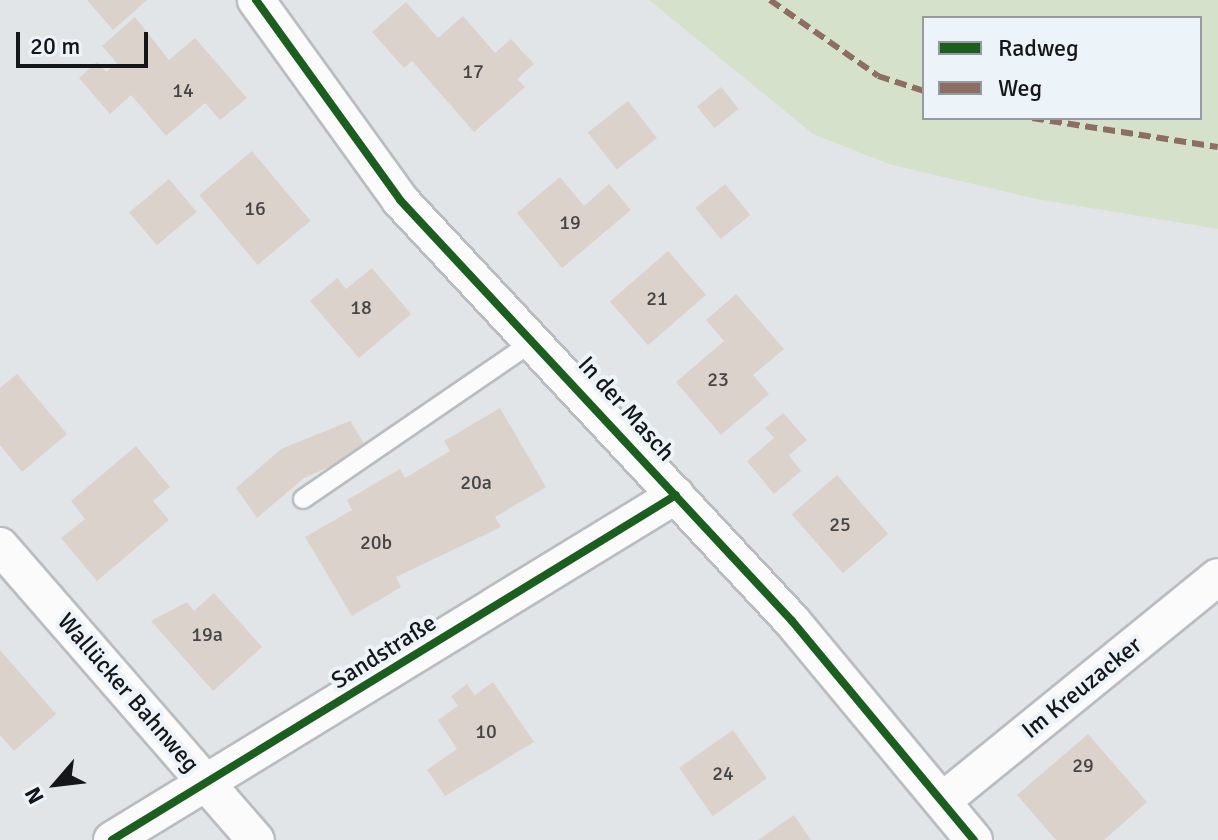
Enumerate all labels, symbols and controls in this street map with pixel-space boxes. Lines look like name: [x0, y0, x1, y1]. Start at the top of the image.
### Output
scale bar: [20, 16, 152, 66]
legend: [922, 16, 1202, 120]
text: 20 m: [30, 31, 80, 61]
text: Radweg: [998, 33, 1079, 63]
house number: 17: [462, 59, 484, 83]
text: Weg: [998, 73, 1042, 103]
house number: 14: [172, 78, 194, 102]
house number: 16: [244, 196, 266, 220]
house number: 19: [559, 210, 581, 234]
house number: 21: [646, 286, 668, 310]
house number: 18: [350, 295, 372, 319]
street label: In der Masch: [572, 351, 680, 467]
house number: 23: [707, 367, 729, 391]
house number: 20a: [460, 470, 492, 494]
house number: 25: [829, 512, 851, 536]
house number: 20b: [360, 530, 392, 554]
street label: Wallücker Bahnweg: [51, 608, 205, 778]
street label: Sandstraße: [326, 608, 442, 696]
house number: 19a: [191, 622, 223, 646]
street label: Im Kreuzacker: [1016, 631, 1148, 745]
house number: 10: [475, 719, 497, 743]
north arrow: [16, 744, 96, 824]
house number: 29: [1072, 753, 1094, 777]
house number: 24: [712, 761, 734, 785]
text: N: [19, 782, 50, 809]

